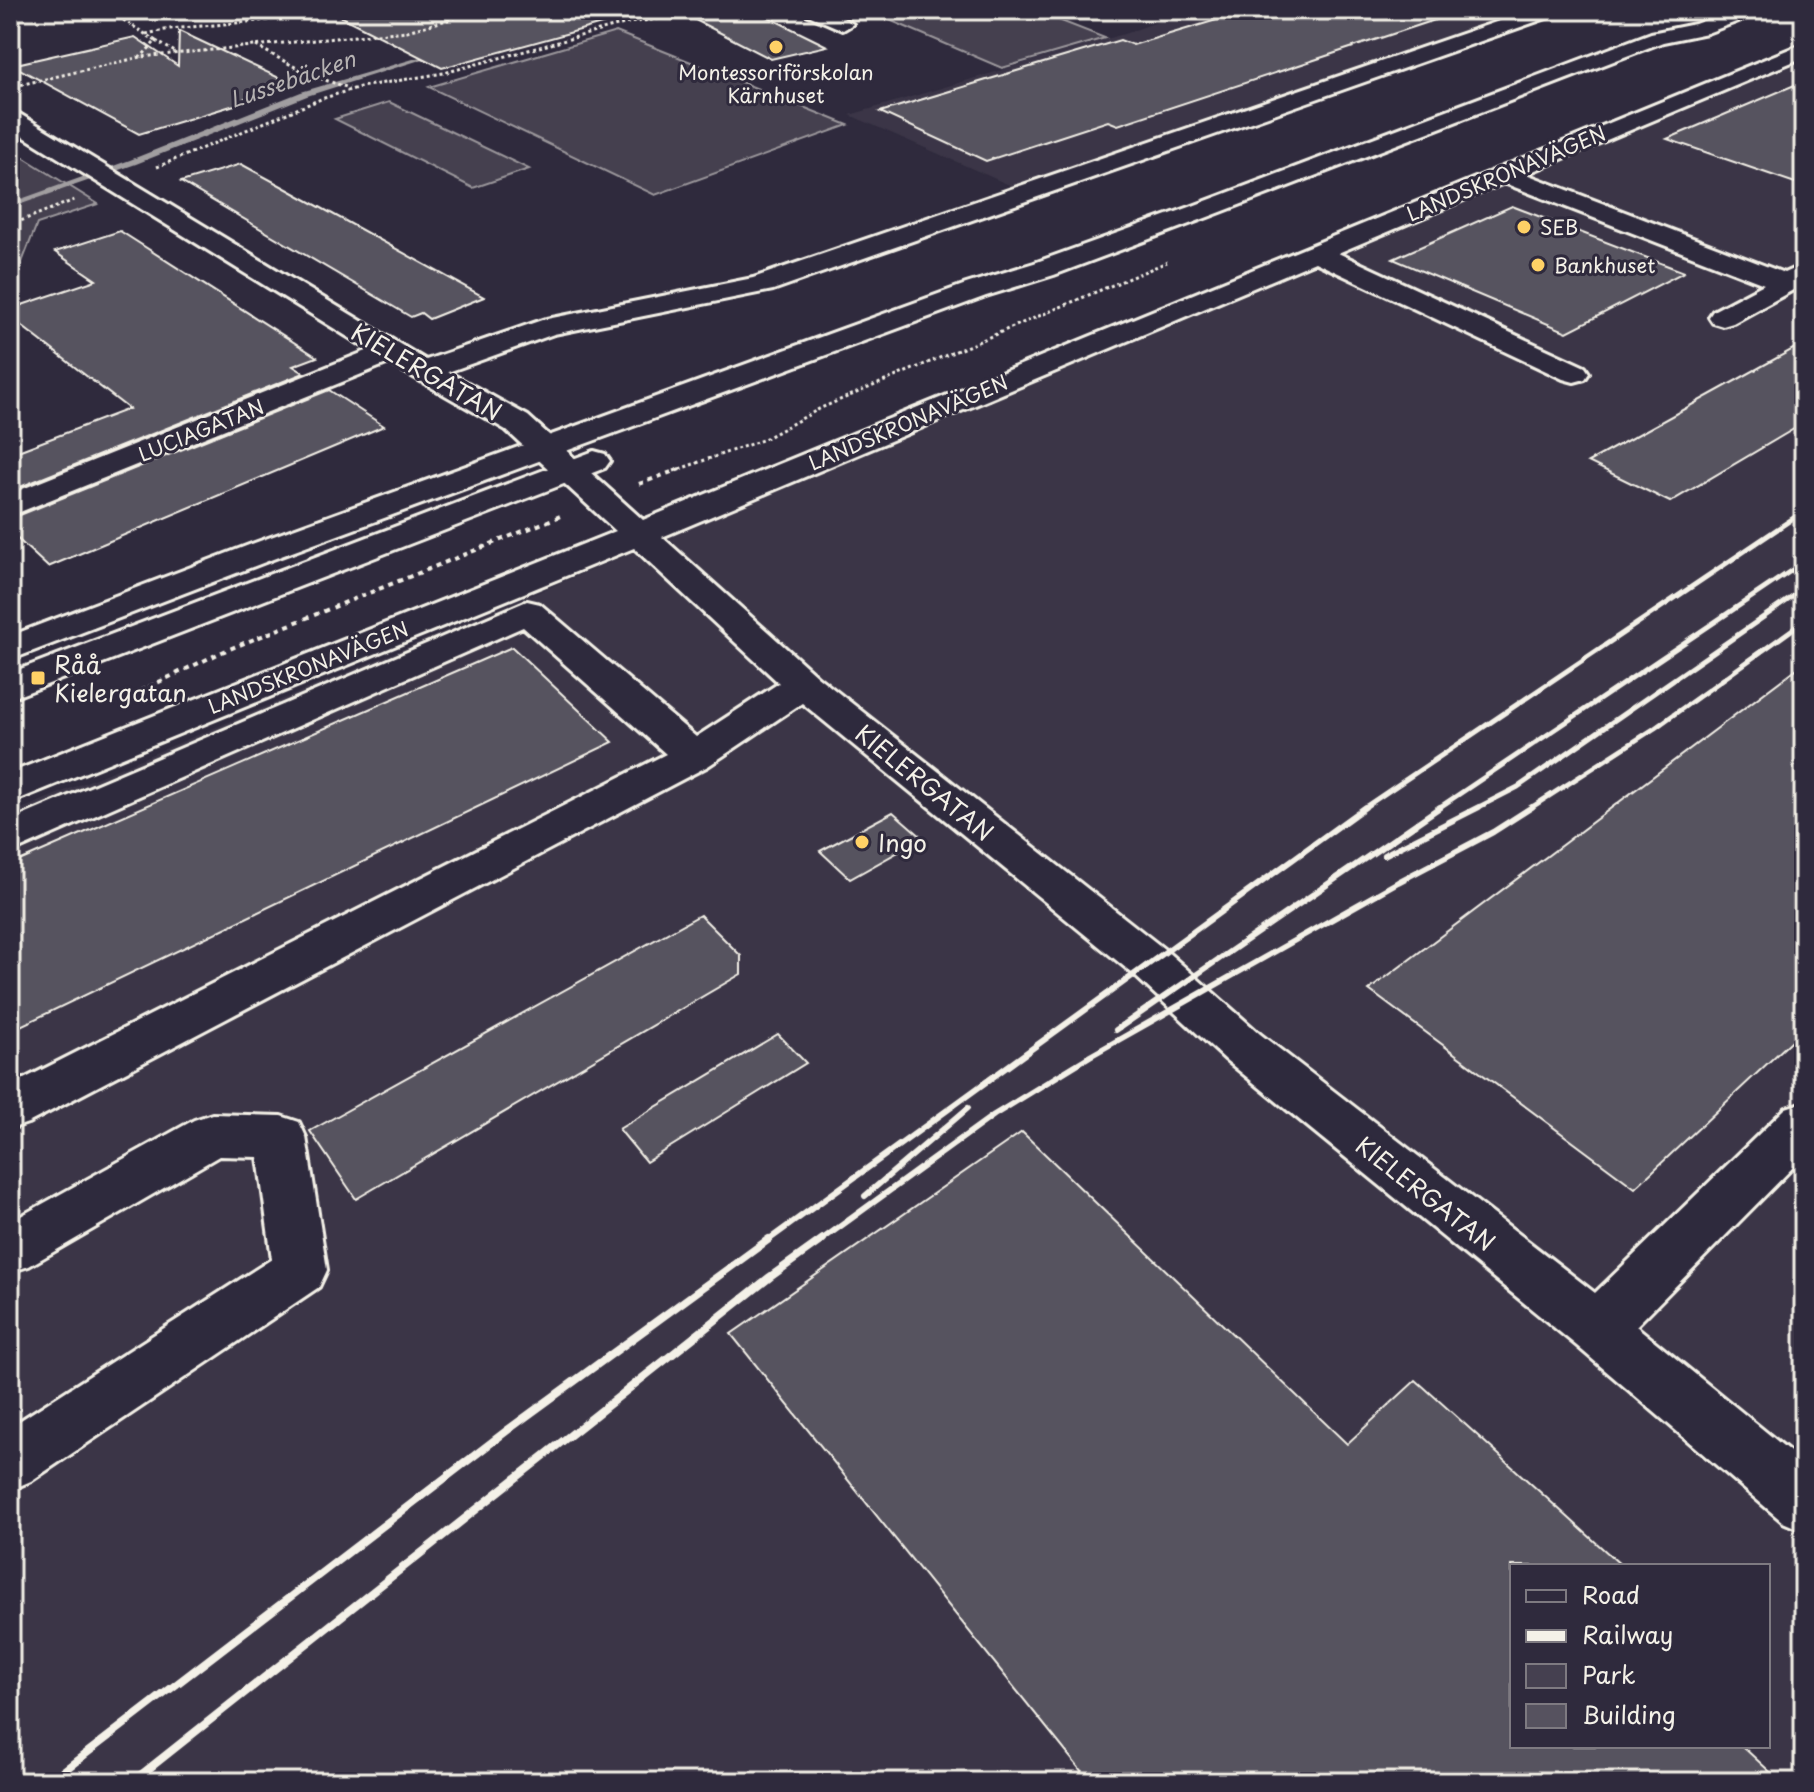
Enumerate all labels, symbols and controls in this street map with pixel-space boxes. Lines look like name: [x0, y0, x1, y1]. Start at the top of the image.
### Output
marker: Montessoriförskolan Kärnhuset: [767, 38, 785, 56]
water label: Lussebäcken: [225, 40, 361, 115]
place label: Montessoriförskolan Kärnhuset: [678, 57, 874, 110]
street label: LANDSKRONAVÄGEN: [1402, 117, 1610, 229]
place label: SEB: [1540, 212, 1578, 242]
marker: SEB: [1515, 218, 1533, 236]
place label: Bankhuset: [1554, 250, 1656, 280]
marker: Bankhuset: [1529, 256, 1547, 274]
street label: KIELERGATAN: [345, 313, 509, 429]
street label: LANDSKRONAVÄGEN: [804, 366, 1012, 478]
street label: LUCIAGATAN: [134, 391, 268, 469]
street label: LANDSKRONAVÄGEN: [203, 613, 413, 721]
place label: Råå Kielergatan: [54, 646, 187, 710]
marker: Råå Kielergatan: [29, 669, 47, 687]
street label: KIELERGATAN: [848, 715, 1002, 849]
place label: Ingo: [878, 824, 927, 860]
marker: Ingo: [853, 833, 871, 851]
street label: KIELERGATAN: [1348, 1127, 1504, 1259]
legend: [1510, 1564, 1770, 1748]
text: Road: [1582, 1576, 1640, 1612]
text: Railway: [1582, 1616, 1673, 1652]
text: Park: [1582, 1656, 1636, 1692]
text: Building: [1582, 1696, 1676, 1732]

